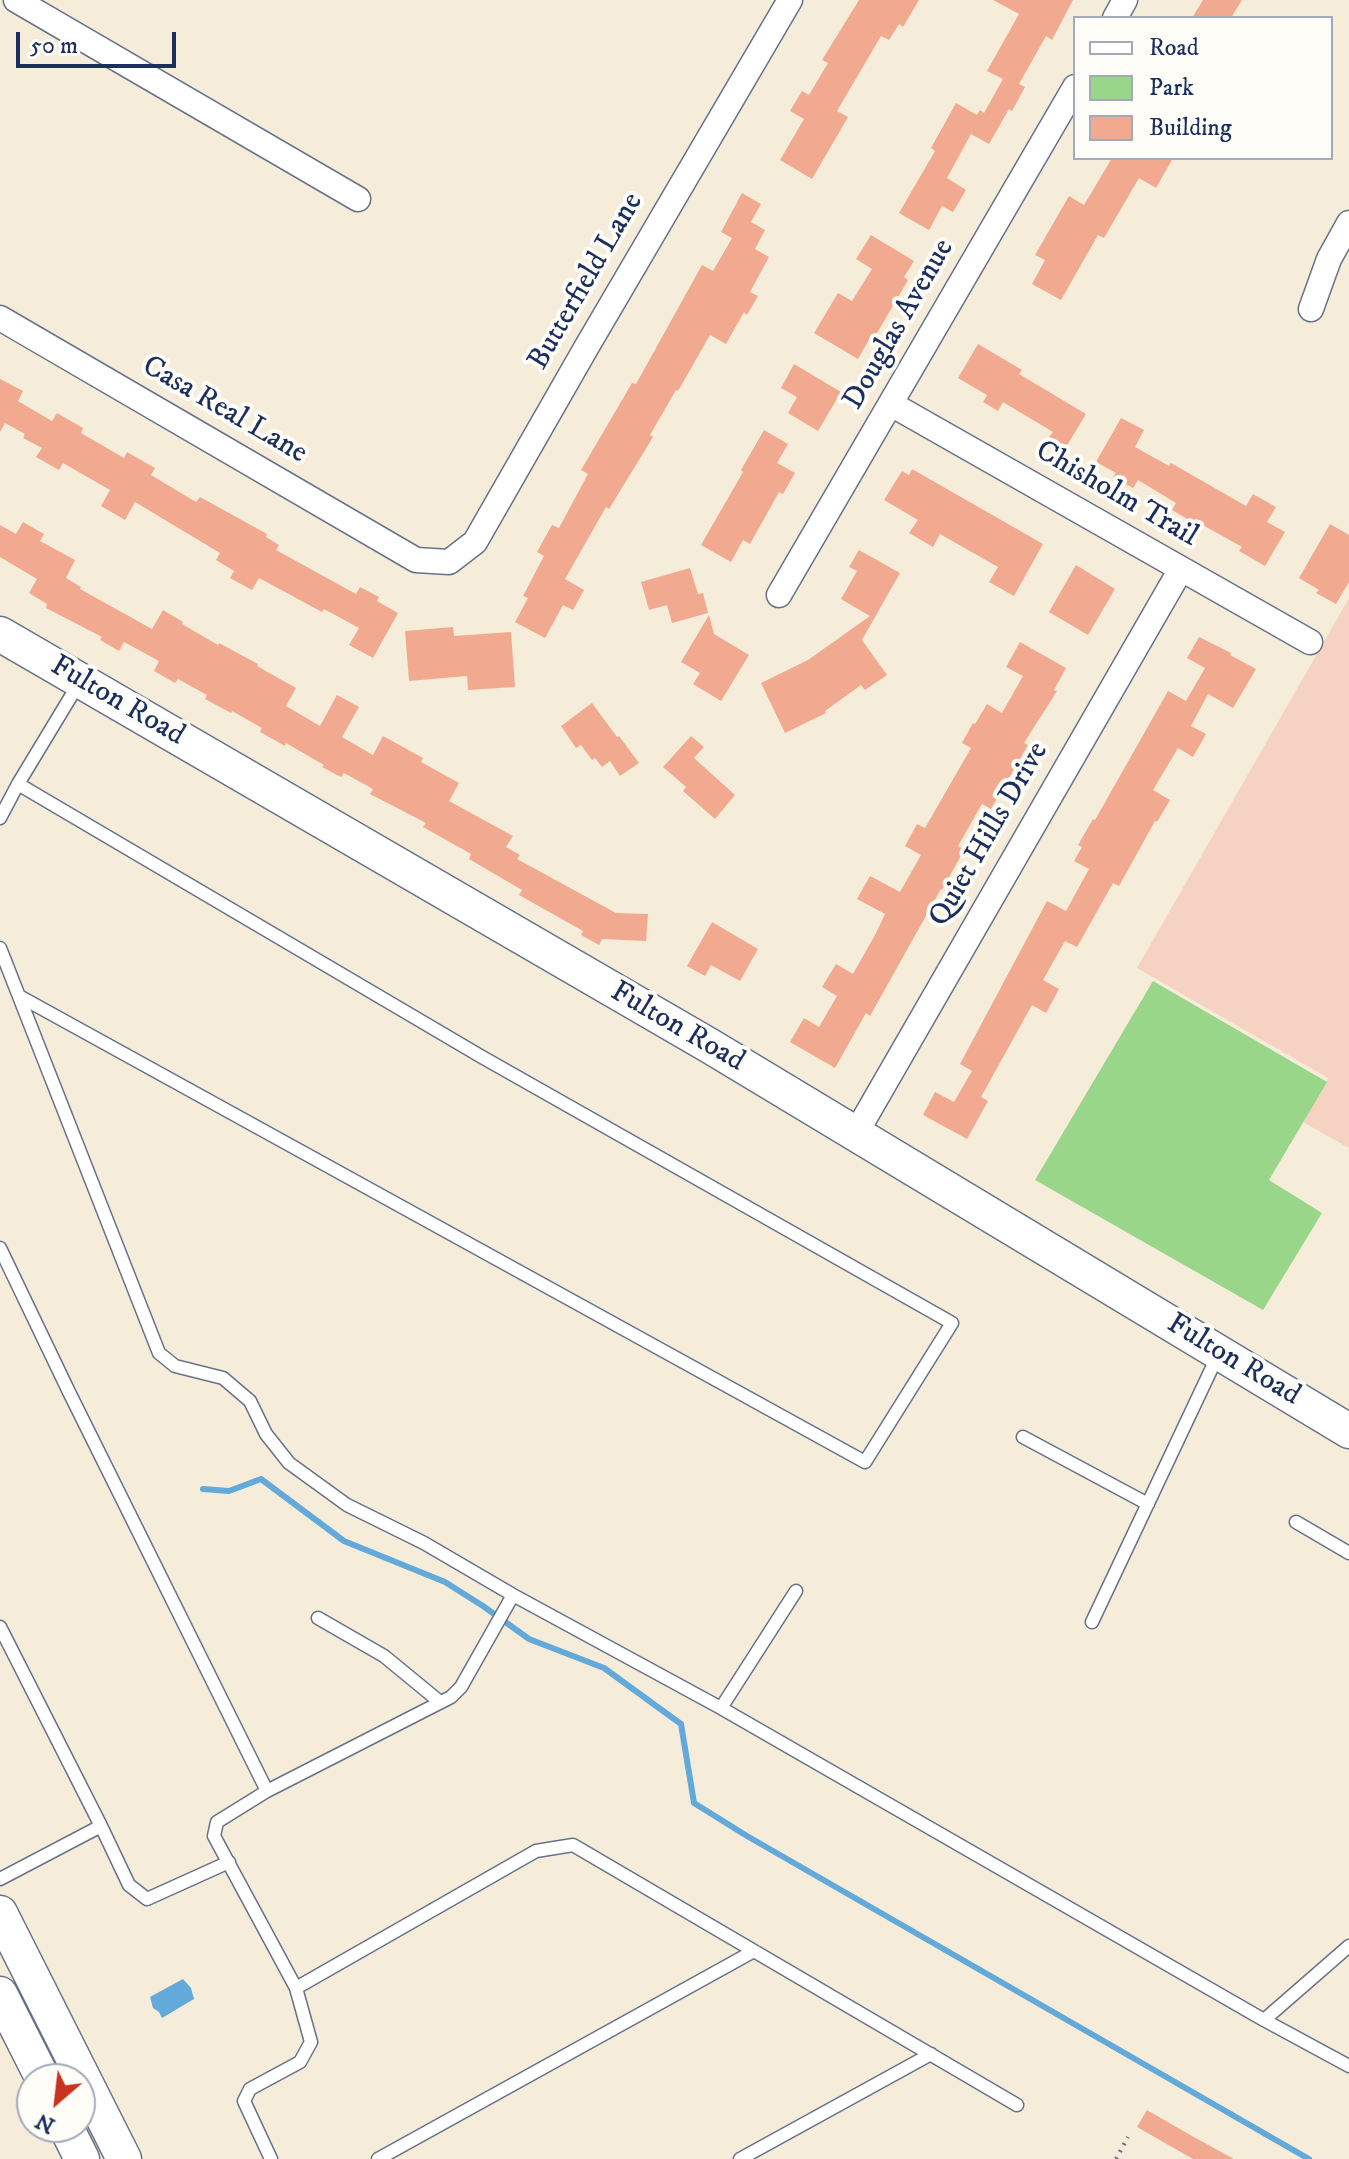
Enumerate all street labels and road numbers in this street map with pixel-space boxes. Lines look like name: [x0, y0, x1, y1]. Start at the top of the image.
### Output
street label: Butterfield Lane: [522, 187, 652, 377]
street label: Douglas Avenue: [837, 233, 963, 417]
street label: Casa Real Lane: [135, 349, 313, 473]
street label: Chisholm Trail: [1028, 434, 1204, 556]
street label: Fulton Road: [43, 649, 191, 755]
street label: Quiet Hills Drive: [923, 736, 1057, 934]
street label: Fulton Road: [603, 975, 751, 1081]
street label: Fulton Road: [1160, 1307, 1306, 1415]

